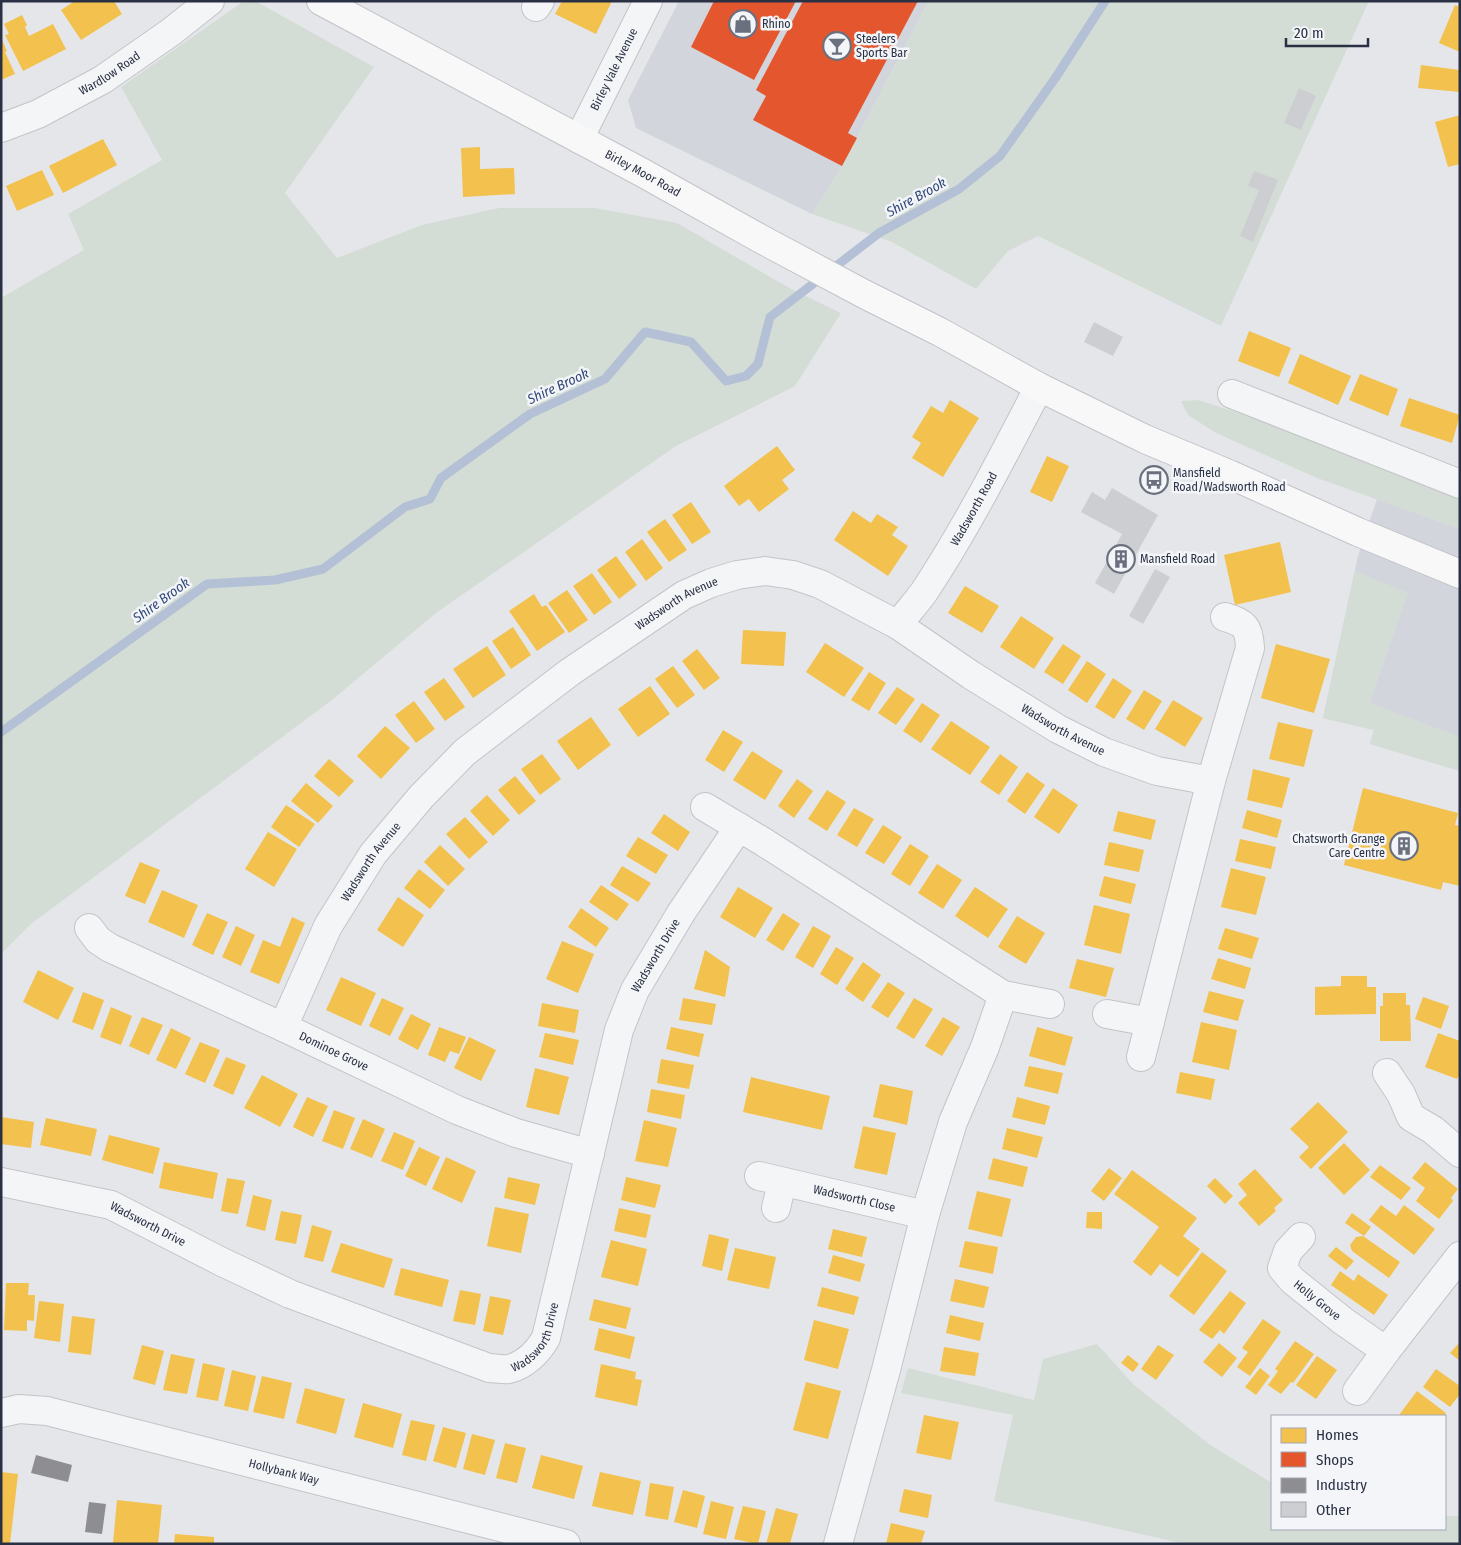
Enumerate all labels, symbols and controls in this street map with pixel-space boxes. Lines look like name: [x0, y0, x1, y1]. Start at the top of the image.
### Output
shop icon: Rhino: [728, 9, 758, 39]
scale bar: [1286, 15, 1368, 47]
place label: Rhino: [762, 17, 791, 31]
text: 20 m: [1294, 24, 1324, 42]
street label: Birley Vale Avenue: [587, 26, 640, 113]
bar icon: Steelers Sports Bar: [822, 31, 852, 61]
place label: Steelers Sports Bar: [856, 32, 908, 60]
street label: Wardlow Road: [77, 49, 143, 98]
street label: Birley Moor Road: [603, 147, 683, 200]
water label: Shire Brook: [883, 174, 949, 221]
water label: Shire Brook: [524, 365, 592, 408]
bus stop icon: Mansfield Road/Wadsworth Road: [1139, 465, 1169, 495]
place label: Mansfield Road/Wadsworth Road: [1173, 466, 1286, 494]
street label: Wadsworth Road: [948, 470, 1000, 548]
building icon: Mansfield Road: [1106, 544, 1136, 574]
place label: Mansfield Road: [1140, 552, 1215, 566]
water label: Shire Brook: [129, 574, 193, 627]
street label: Wadsworth Avenue: [633, 574, 720, 633]
street label: Wadsworth Avenue: [1019, 701, 1107, 758]
street label: Wadsworth Avenue: [338, 819, 404, 904]
building icon: Chatsworth Grange Care Centre: [1389, 831, 1419, 861]
place label: Chatsworth Grange Care Centre: [1292, 832, 1385, 860]
street label: Wadsworth Drive: [628, 916, 683, 995]
street label: Dominoe Grove: [297, 1029, 371, 1074]
street label: Wadsworth Close: [812, 1182, 897, 1215]
street label: Wadsworth Drive: [108, 1199, 188, 1249]
street label: Holly Grove: [1291, 1277, 1343, 1323]
street label: Wadsworth Drive: [509, 1301, 561, 1375]
legend: [1271, 1415, 1446, 1530]
text: Homes: [1316, 1426, 1358, 1444]
text: Shops: [1316, 1451, 1354, 1469]
street label: Hollybank Way: [247, 1456, 321, 1488]
text: Industry: [1316, 1476, 1367, 1494]
text: Other: [1316, 1501, 1352, 1519]

